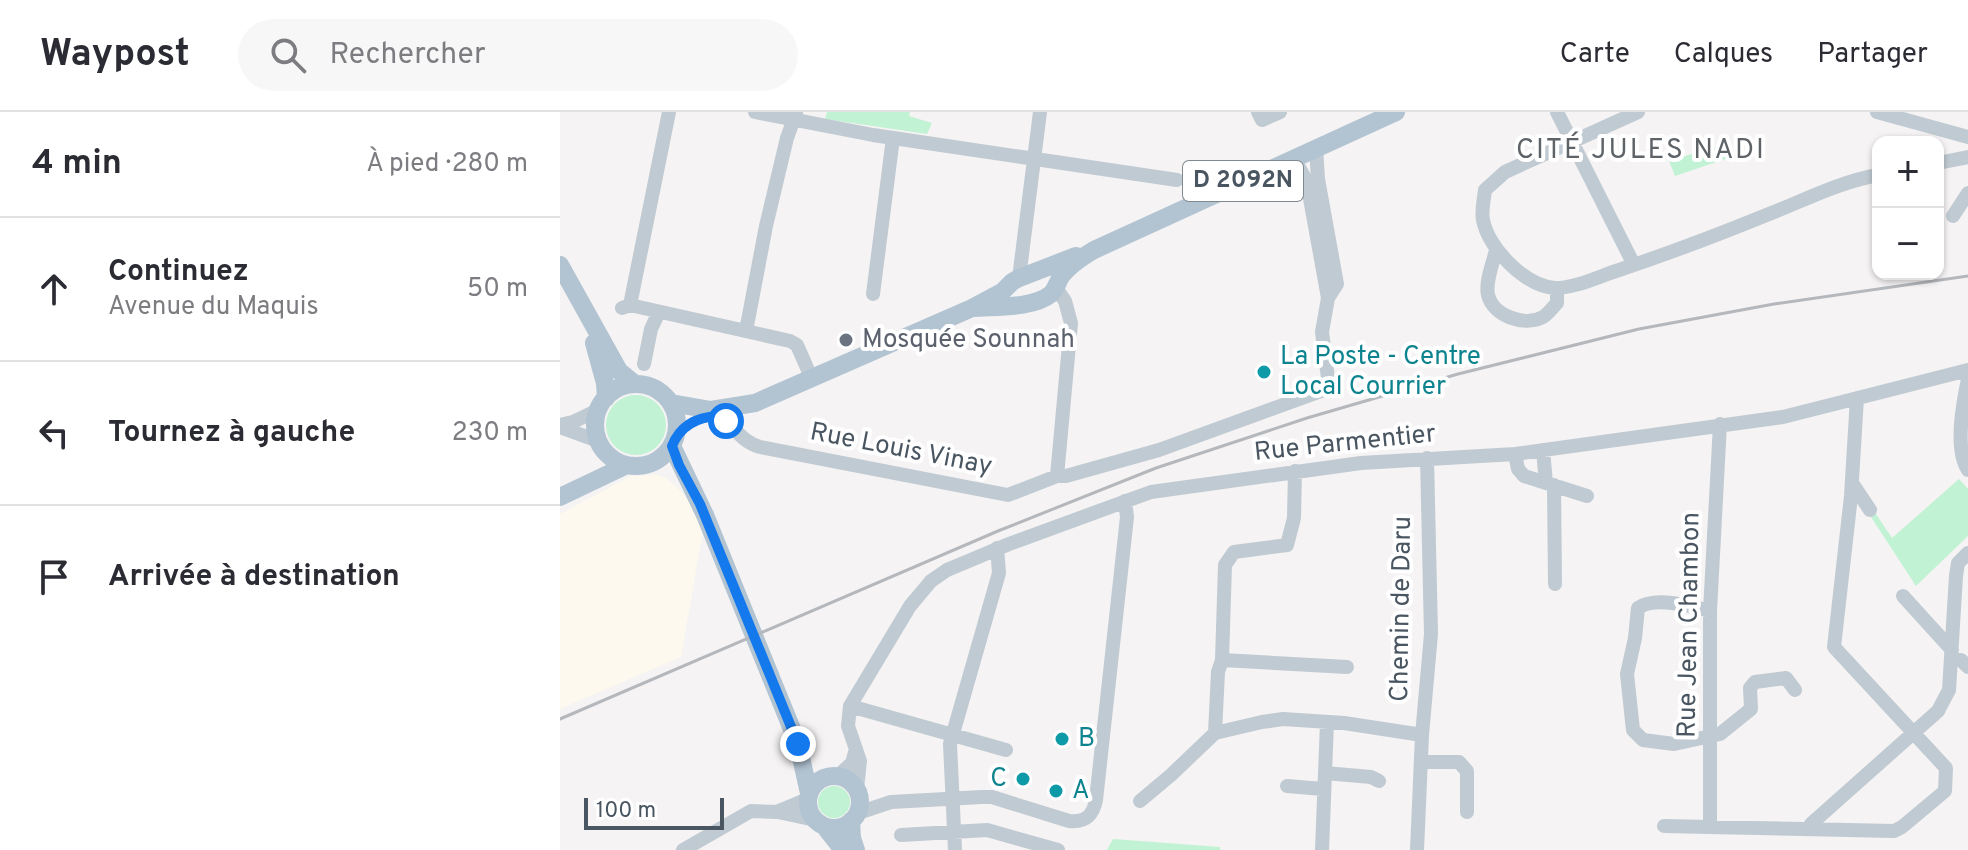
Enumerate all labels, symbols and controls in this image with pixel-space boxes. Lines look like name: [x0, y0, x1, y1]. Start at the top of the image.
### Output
search box: [238, 19, 798, 91]
text: Waypost: [40, 31, 190, 80]
icon: search: [266, 33, 310, 77]
text: Rechercher: [330, 37, 486, 74]
text: Carte: [1560, 37, 1630, 73]
text: Calques: [1674, 37, 1773, 73]
text: Partager: [1817, 37, 1928, 73]
district label: CITÉ JULES NADI: [1516, 131, 1766, 169]
map controls: [1872, 136, 1944, 280]
button: +: [1872, 136, 1944, 208]
text: 4 min: [32, 143, 122, 186]
text: À pied · 280 m: [366, 148, 528, 181]
road number: D 2092N: [1183, 161, 1303, 201]
button: −: [1872, 208, 1944, 280]
text: Continuez: [108, 254, 249, 291]
icon: ahead: [32, 267, 76, 311]
text: 50 m: [467, 273, 528, 306]
text: Avenue du Maquis: [108, 291, 319, 324]
place label: Mosquée Sounnah: [862, 324, 1075, 357]
marker: Mosquée Sounnah: [837, 331, 855, 349]
place label: La Poste - Centre Local Courrier: [1280, 341, 1481, 404]
marker: La Poste - Centre Local Courrier: [1255, 363, 1273, 381]
route start: [708, 403, 744, 439]
icon: left: [32, 411, 76, 455]
text: Tournez à gauche: [108, 415, 355, 452]
street label: Rue Louis Vinay: [807, 416, 995, 484]
text: 230 m: [452, 417, 528, 450]
street label: Rue Parmentier: [1253, 418, 1437, 470]
street label: Rue Jean Chambon: [1672, 512, 1708, 738]
street label: Chemin de Daru: [1384, 516, 1420, 702]
icon: arrive: [32, 555, 76, 599]
text: Arrivée à destination: [108, 559, 400, 596]
place label: B: [1078, 723, 1095, 756]
route end: [780, 726, 816, 762]
marker: B: [1053, 730, 1071, 748]
place label: C: [990, 763, 1007, 796]
marker: C: [1014, 770, 1032, 788]
place label: A: [1072, 775, 1090, 808]
marker: A: [1047, 782, 1065, 800]
scale bar: [584, 794, 724, 830]
text: 100 m: [596, 798, 656, 825]

